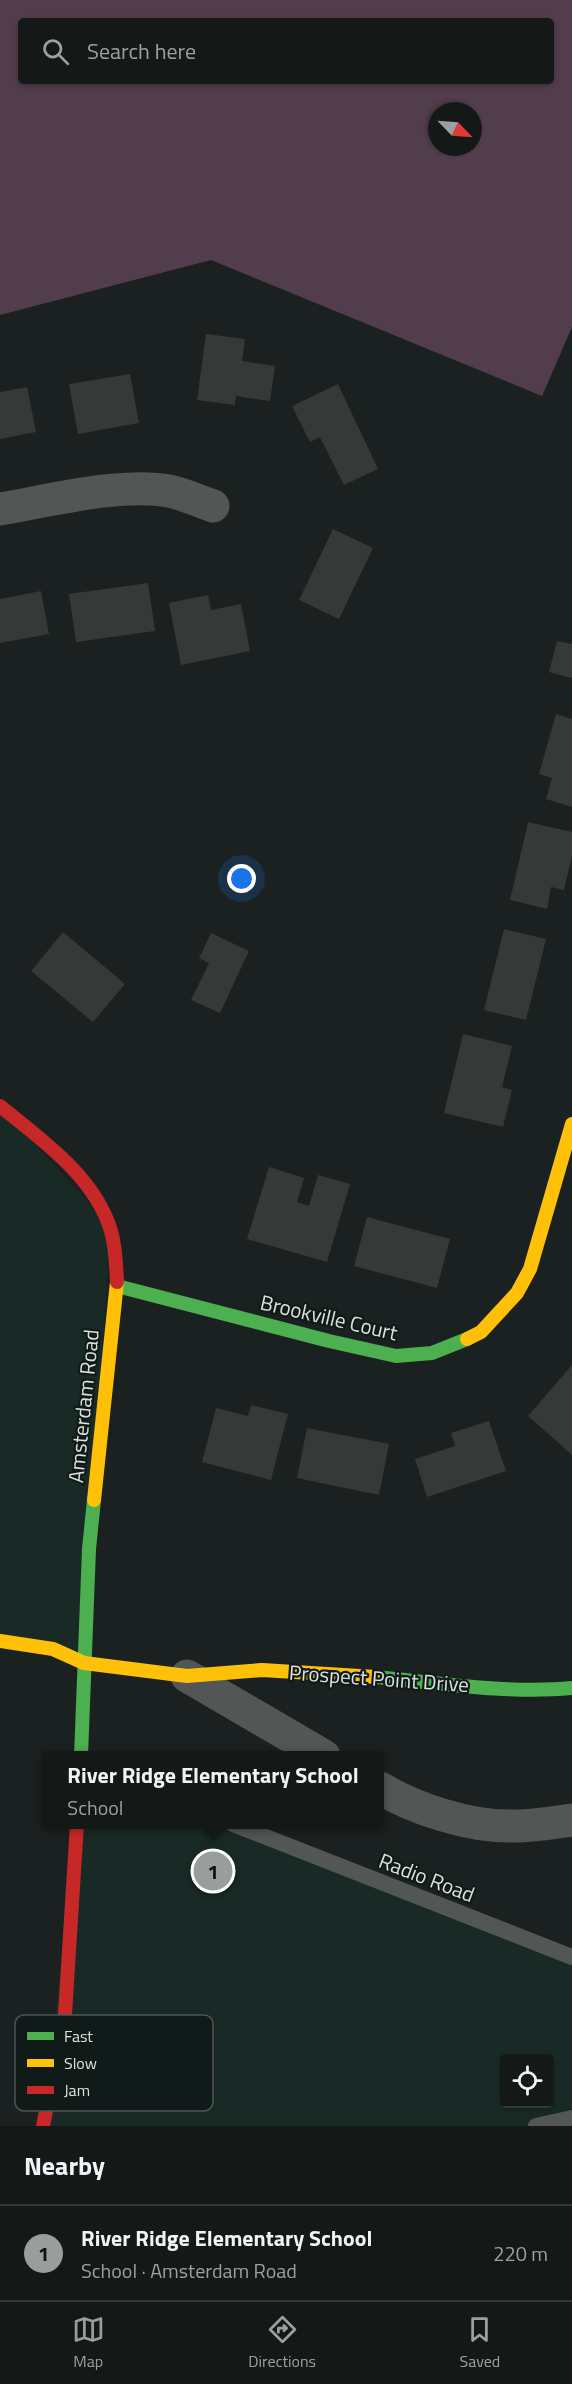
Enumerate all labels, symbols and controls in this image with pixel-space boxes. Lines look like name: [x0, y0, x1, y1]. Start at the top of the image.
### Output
search box: [18, 18, 554, 84]
text: Search here: [87, 34, 196, 68]
icon: search: [39, 35, 72, 68]
north arrow: [428, 102, 482, 156]
your location: [227, 864, 256, 893]
street label: Brookville Court: [257, 1286, 401, 1348]
street label: Amsterdam Road: [59, 1328, 107, 1484]
street label: Prospect Point Drive: [288, 1656, 470, 1700]
popup: [42, 1751, 384, 1829]
text: River Ridge Elementary School: [67, 1758, 359, 1792]
text: School: [67, 1792, 123, 1823]
street label: Radio Road: [374, 1844, 480, 1910]
pin: 1: [194, 1848, 232, 1894]
legend: [15, 2015, 213, 2111]
text: Fast: [64, 2024, 93, 2048]
text: Slow: [64, 2051, 97, 2075]
map controls: [500, 2054, 554, 2108]
button: locate: [500, 2054, 554, 2108]
text: Jam: [64, 2078, 90, 2102]
text: Nearby: [24, 2146, 105, 2185]
text: River Ridge Elementary School: [81, 2221, 372, 2255]
text: 1: [38, 2238, 49, 2269]
text: 220 m: [493, 2238, 548, 2269]
text: School · Amsterdam Road: [81, 2255, 297, 2286]
tab: Map: [72, 2313, 105, 2373]
tab: Directions: [248, 2313, 316, 2373]
tab: Saved: [460, 2313, 500, 2373]

